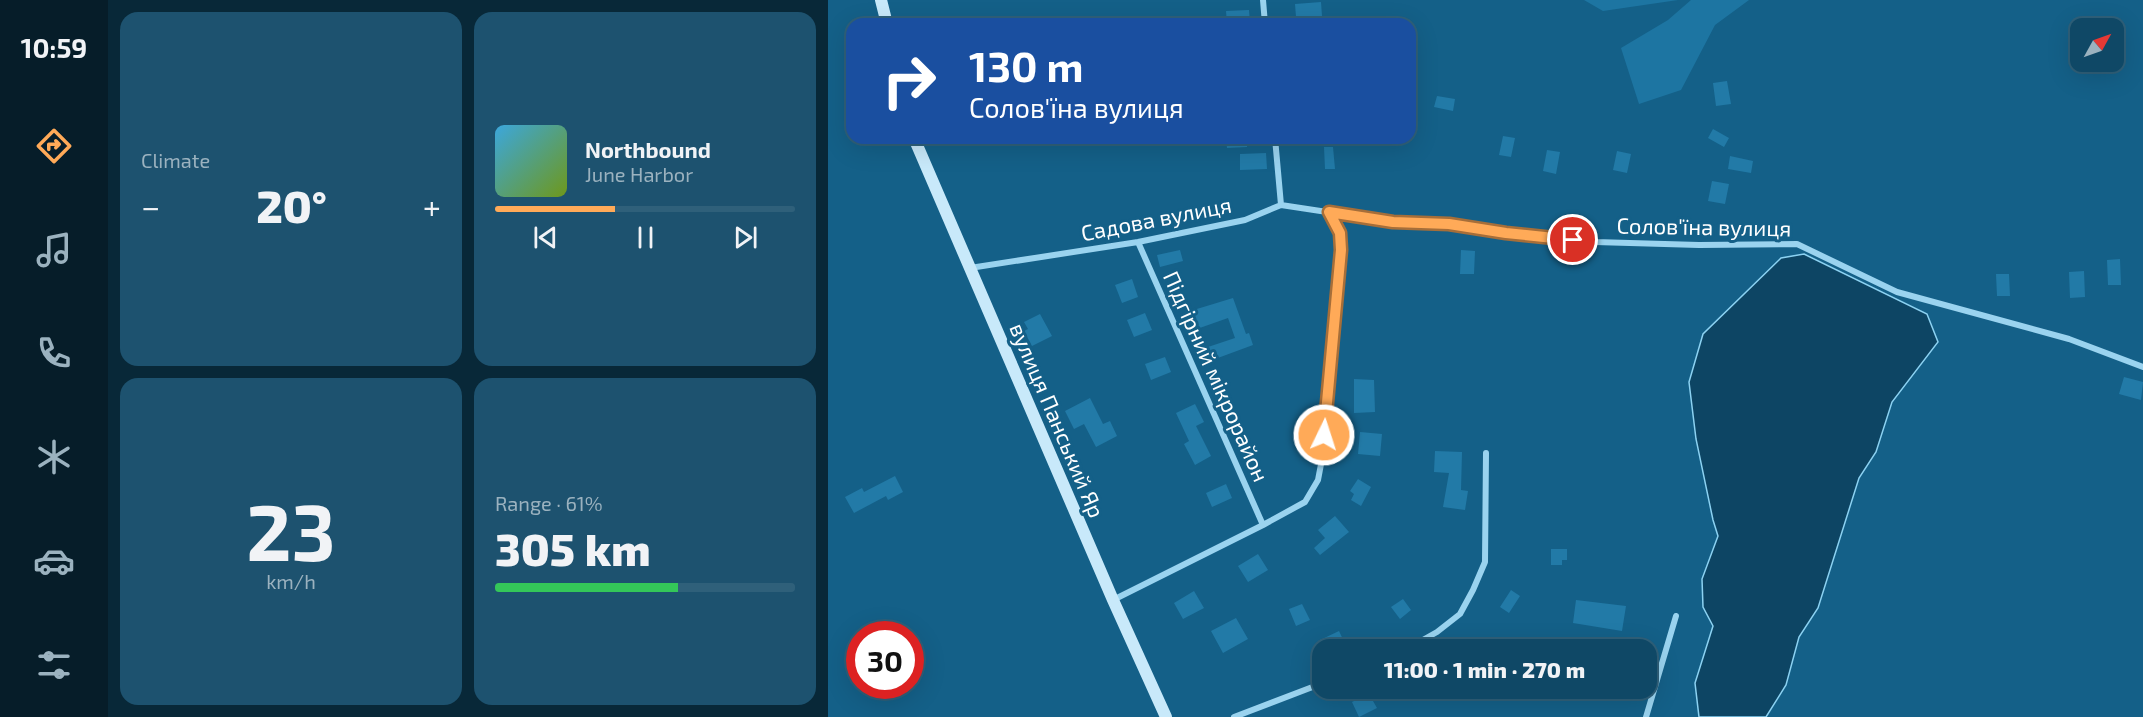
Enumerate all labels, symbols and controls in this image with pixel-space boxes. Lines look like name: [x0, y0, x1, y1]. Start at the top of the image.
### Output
north arrow: [2070, 18, 2124, 72]
map controls: [2070, 18, 2124, 72]
text: 10:59: [21, 31, 87, 63]
text: 130 m: [969, 40, 1084, 90]
icon: right: [870, 42, 948, 120]
text: Солов'їна вулиця: [969, 91, 1184, 123]
icon: directions: [33, 125, 75, 167]
text: Northbound: [585, 136, 711, 162]
text: Climate: [141, 148, 210, 172]
text: June Harbor: [585, 162, 693, 186]
text: 20°: [256, 178, 327, 232]
text: −: [141, 186, 160, 226]
text: +: [423, 186, 441, 226]
street label: Садова вулиця: [1079, 191, 1234, 246]
street label: Солов'їна вулиця: [1616, 211, 1792, 242]
pin: [1547, 214, 1598, 265]
icon: previous: [529, 221, 562, 254]
icon: pause: [629, 221, 662, 254]
icon: next: [729, 221, 762, 254]
icon: arrive: [1556, 223, 1589, 256]
icon: music: [33, 229, 75, 271]
street label: Підгірний мікрорайон: [1159, 267, 1275, 485]
street label: вулиця Панський Яр: [1004, 319, 1111, 522]
icon: phone: [33, 332, 75, 374]
position arrow: [1292, 403, 1356, 467]
icon: climate: [33, 436, 75, 478]
text: 23: [246, 483, 336, 577]
text: Range · 61%: [495, 491, 603, 515]
text: 305 km: [495, 521, 651, 575]
icon: car: [33, 540, 75, 582]
text: km/h: [266, 569, 316, 593]
speed limit sign: 30: [846, 621, 924, 699]
icon: filters: [33, 644, 75, 686]
text: 11:00 · 1 min · 270 m: [1384, 656, 1585, 682]

